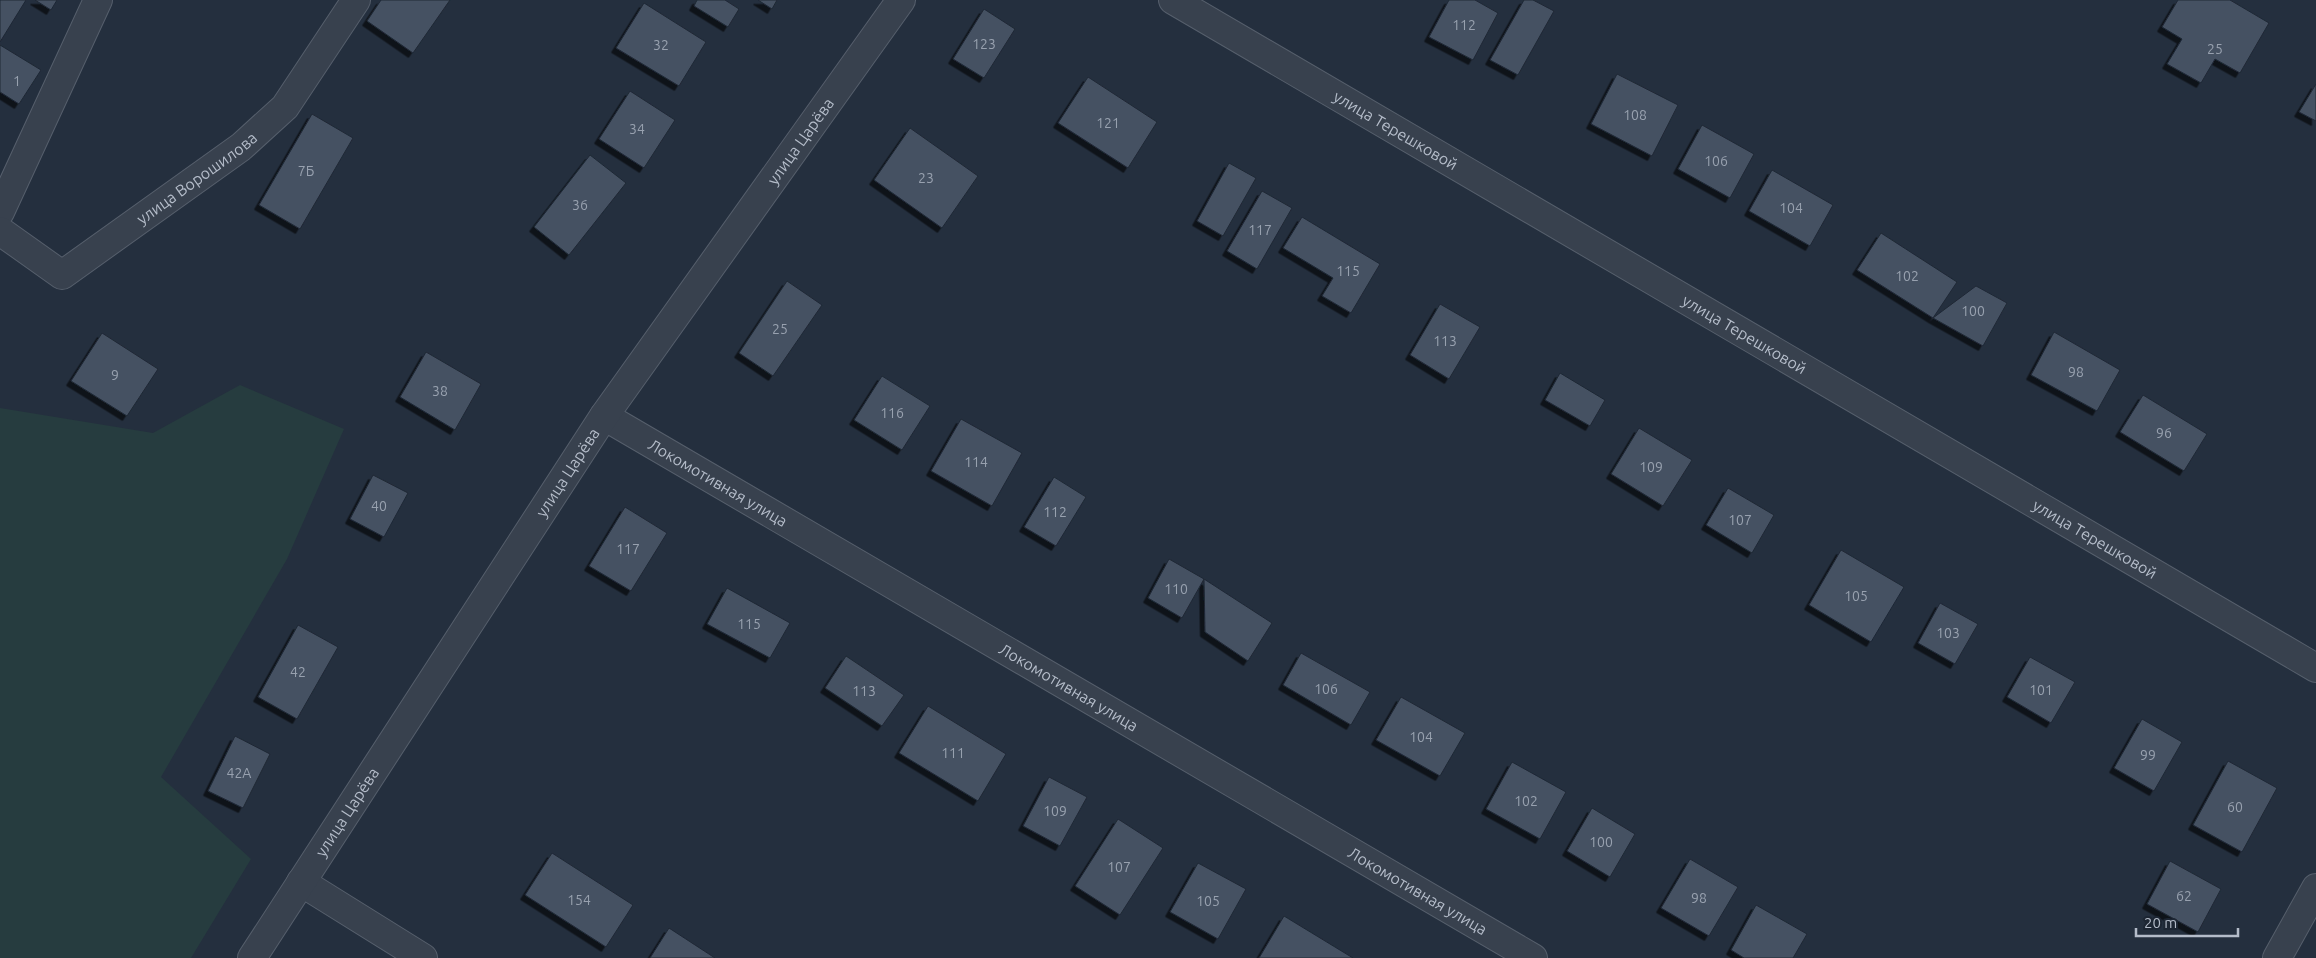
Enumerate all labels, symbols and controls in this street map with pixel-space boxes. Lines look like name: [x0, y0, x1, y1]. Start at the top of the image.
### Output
house number: 112: [1452, 17, 1476, 33]
house number: 123: [972, 36, 996, 52]
house number: 32: [653, 37, 669, 53]
house number: 25: [2207, 41, 2223, 57]
house number: 1: [13, 73, 21, 89]
street label: улица Терешковой: [1330, 87, 1461, 173]
street label: улица Царёва: [763, 94, 837, 188]
house number: 108: [1623, 107, 1647, 123]
house number: 121: [1096, 115, 1120, 131]
house number: 34: [629, 121, 645, 137]
street label: улица Ворошилова: [133, 128, 260, 228]
house number: 106: [1704, 153, 1728, 169]
house number: 7Б: [298, 163, 314, 179]
house number: 23: [918, 170, 934, 186]
house number: 36: [572, 197, 588, 213]
house number: 104: [1779, 200, 1803, 216]
house number: 117: [1248, 222, 1272, 238]
house number: 115: [1336, 263, 1360, 279]
house number: 102: [1895, 268, 1919, 284]
street label: улица Терешковой: [1679, 291, 1810, 377]
house number: 100: [1961, 303, 1985, 319]
house number: 25: [772, 321, 788, 337]
house number: 113: [1433, 333, 1457, 349]
house number: 98: [2068, 364, 2084, 380]
house number: 9: [111, 367, 119, 383]
house number: 38: [432, 383, 448, 399]
house number: 116: [880, 405, 904, 421]
street label: улица Царёва: [532, 425, 603, 520]
house number: 96: [2156, 425, 2172, 441]
street label: Локомотивная улица: [645, 435, 791, 530]
house number: 114: [964, 454, 988, 470]
house number: 109: [1639, 459, 1663, 475]
street label: улица Терешковой: [2030, 496, 2160, 582]
house number: 40: [371, 498, 387, 514]
house number: 112: [1043, 504, 1067, 520]
house number: 107: [1728, 512, 1752, 528]
house number: 117: [616, 541, 640, 557]
house number: 110: [1164, 581, 1188, 597]
house number: 105: [1844, 588, 1868, 604]
house number: 115: [737, 616, 761, 632]
house number: 103: [1936, 625, 1960, 641]
street label: Локомотивная улица: [996, 640, 1141, 735]
house number: 42: [290, 664, 306, 680]
house number: 106: [1314, 681, 1338, 697]
house number: 101: [2029, 682, 2053, 698]
house number: 113: [852, 683, 876, 699]
house number: 104: [1409, 729, 1433, 745]
house number: 111: [941, 745, 965, 761]
house number: 99: [2140, 747, 2156, 763]
street label: улица Царёва: [311, 764, 382, 860]
house number: 42А: [227, 765, 251, 781]
house number: 102: [1514, 793, 1538, 809]
house number: 60: [2227, 799, 2243, 815]
house number: 109: [1043, 803, 1067, 819]
house number: 100: [1589, 834, 1613, 850]
street label: Локомотивная улица: [1345, 843, 1490, 938]
house number: 107: [1107, 859, 1131, 875]
house number: 62: [2176, 888, 2192, 904]
house number: 98: [1691, 890, 1707, 906]
house number: 154: [567, 892, 591, 908]
house number: 105: [1196, 893, 1220, 909]
scale bar: [2136, 906, 2238, 938]
text: 20 m: [2144, 914, 2177, 931]

